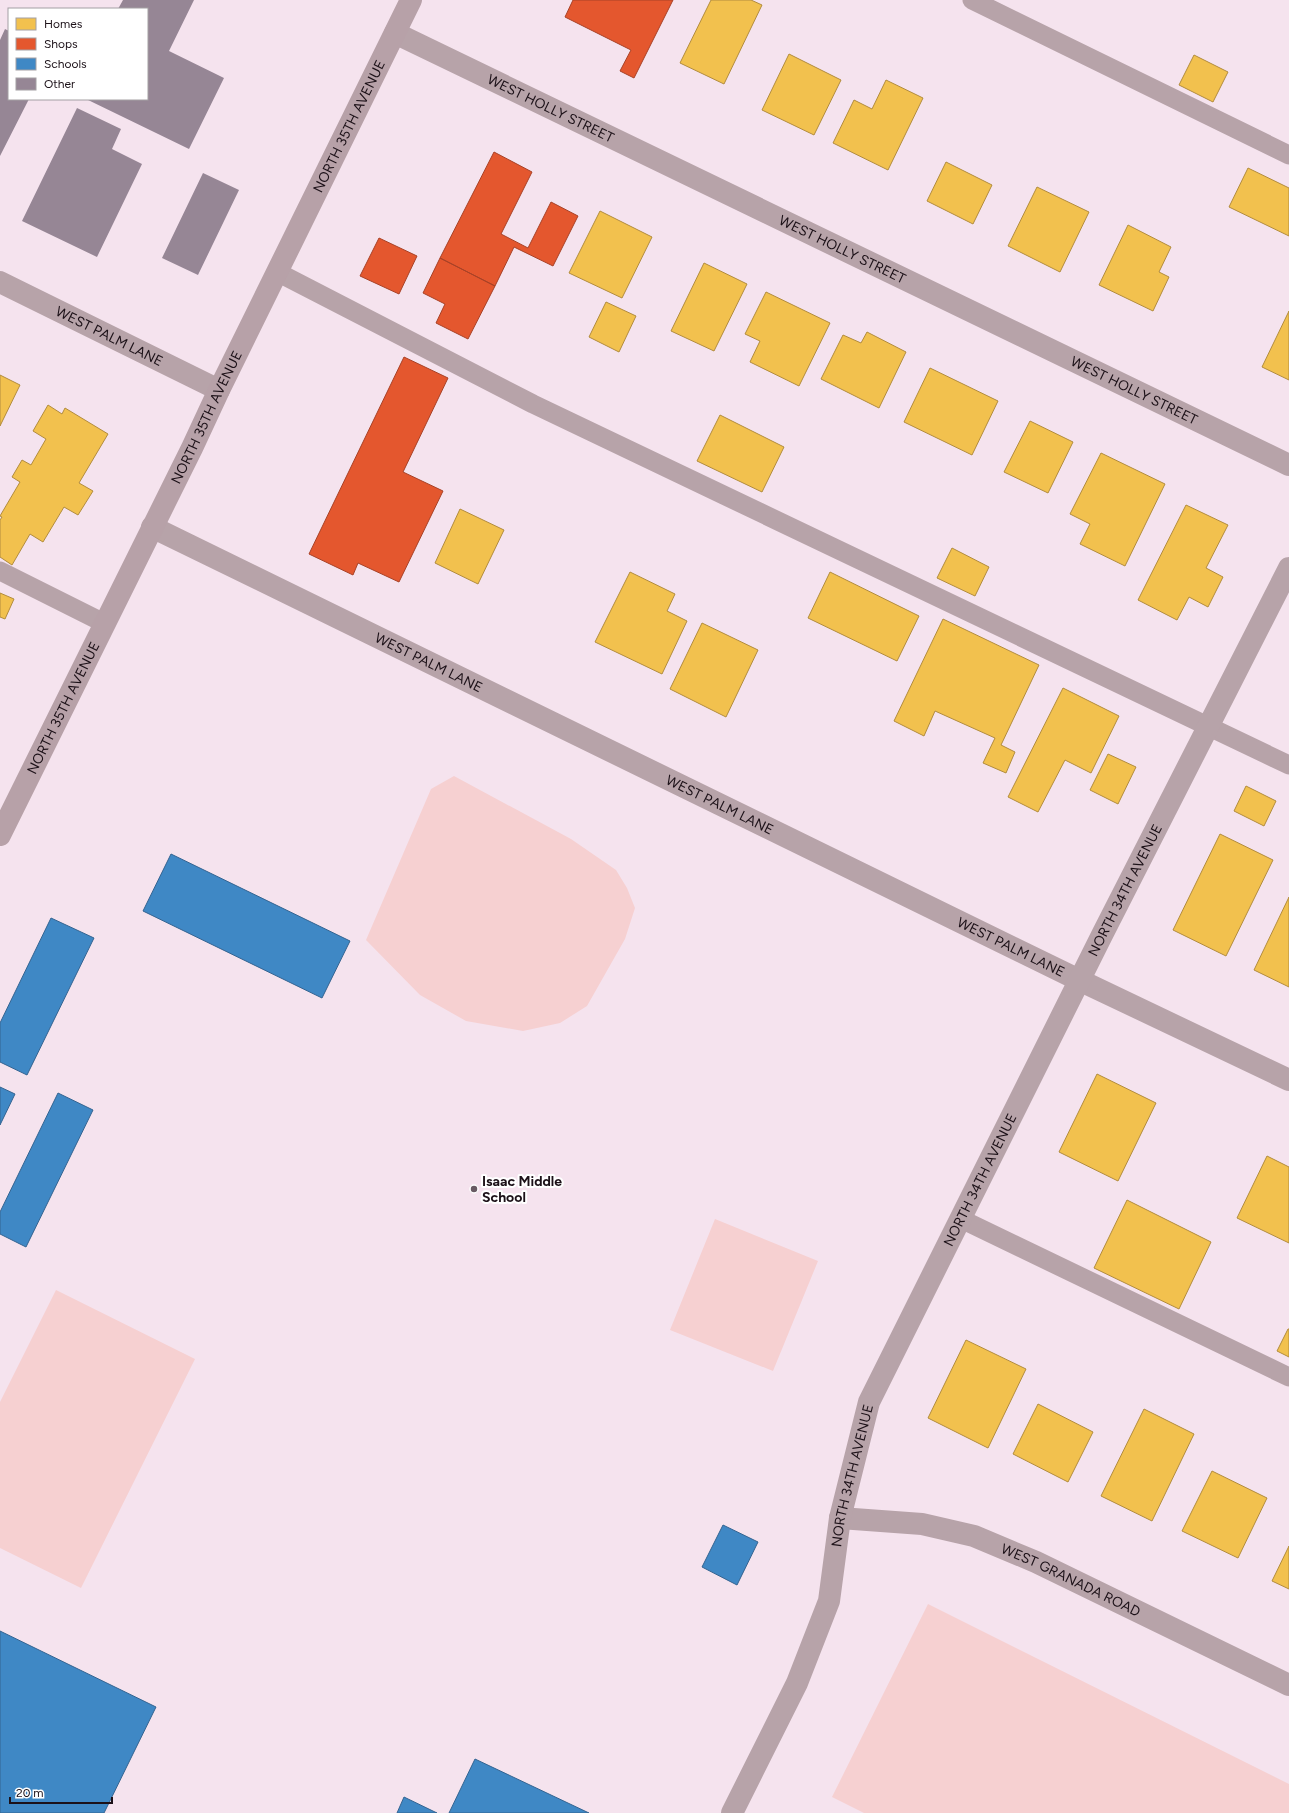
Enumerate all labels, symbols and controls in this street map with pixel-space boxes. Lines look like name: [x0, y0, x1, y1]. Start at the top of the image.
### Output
legend: [8, 8, 148, 100]
text: Homes: [44, 17, 83, 31]
text: Shops: [44, 37, 78, 51]
text: Schools: [44, 57, 87, 71]
street label: NORTH 35TH AVENUE: [309, 57, 389, 195]
street label: WEST HOLLY STREET: [485, 70, 617, 146]
text: Other: [44, 77, 75, 91]
street label: WEST HOLLY STREET: [776, 211, 909, 287]
street label: WEST PALM LANE: [53, 302, 166, 370]
street label: NORTH 35TH AVENUE: [167, 348, 246, 486]
street label: WEST HOLLY STREET: [1068, 352, 1201, 428]
street label: WEST PALM LANE: [372, 629, 485, 696]
street label: NORTH 35TH AVENUE: [23, 639, 103, 777]
street label: WEST PALM LANE: [663, 771, 776, 838]
street label: NORTH 34TH AVENUE: [1084, 821, 1166, 959]
street label: WEST PALM LANE: [954, 913, 1068, 980]
street label: NORTH 34TH AVENUE: [940, 1111, 1020, 1249]
place label: Isaac Middle School: [482, 1173, 562, 1206]
marker: Isaac Middle School: [469, 1184, 479, 1194]
street label: NORTH 34TH AVENUE: [828, 1402, 877, 1548]
street label: WEST GRANADA ROAD: [999, 1540, 1143, 1620]
scale bar: [10, 1779, 112, 1805]
text: 20 m: [16, 1786, 44, 1800]

